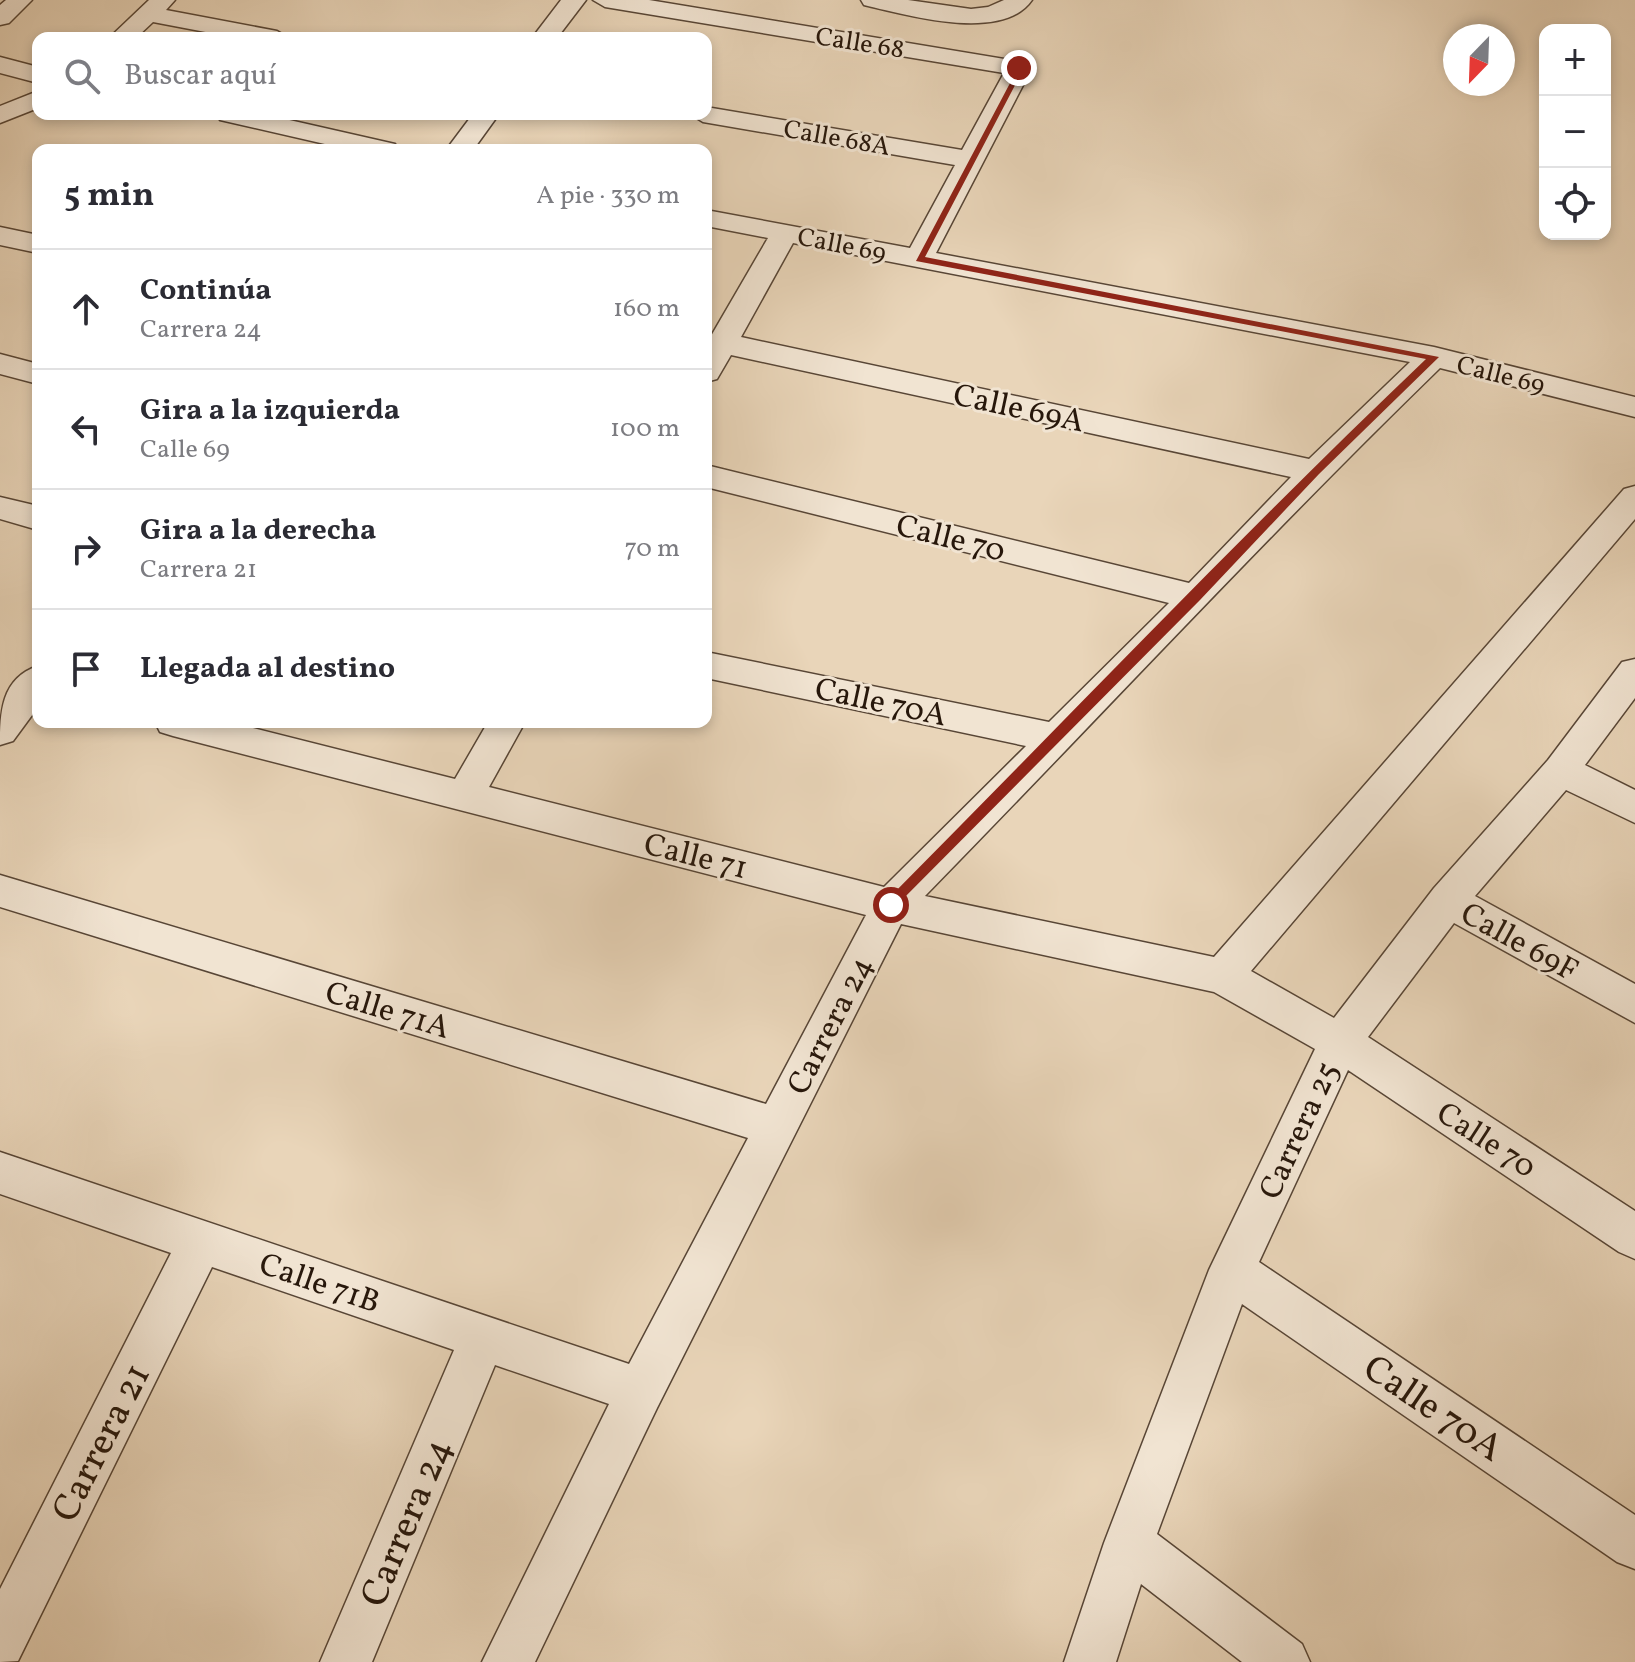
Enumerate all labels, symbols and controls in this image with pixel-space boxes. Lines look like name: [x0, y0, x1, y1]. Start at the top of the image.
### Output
street label: Calle 68: [813, 19, 907, 69]
north arrow: [1443, 24, 1515, 96]
map controls: [1539, 24, 1611, 240]
button: +: [1539, 24, 1611, 96]
search box: [32, 32, 712, 120]
route end: [1001, 50, 1037, 86]
icon: search: [60, 54, 104, 98]
text: Buscar aquí: [124, 55, 277, 97]
button: −: [1539, 96, 1611, 168]
street label: Calle 68A: [781, 112, 893, 166]
button: locate: [1539, 168, 1611, 240]
text: 5 min: [64, 173, 154, 220]
text: A pie · 330 m: [536, 178, 680, 214]
street label: Calle 69: [794, 220, 889, 272]
text: Continúa: [140, 270, 272, 312]
icon: ahead: [64, 287, 108, 331]
text: 160 m: [613, 291, 680, 327]
text: Carrera 24: [140, 312, 262, 348]
street label: Calle 69: [1453, 348, 1548, 404]
street label: Calle 69A: [949, 375, 1088, 445]
text: Gira a la izquierda: [140, 390, 400, 432]
icon: left: [64, 407, 108, 451]
text: 100 m: [610, 411, 680, 447]
text: Calle 69: [140, 432, 230, 468]
street label: Calle 70: [891, 505, 1009, 575]
text: Gira a la derecha: [140, 510, 376, 552]
icon: right: [64, 527, 108, 571]
text: 70 m: [625, 531, 680, 567]
text: Carrera 21: [140, 552, 257, 588]
icon: arrive: [64, 647, 108, 691]
text: Llegada al destino: [140, 648, 395, 690]
street label: Calle 70A: [810, 669, 950, 739]
street label: Calle 71: [639, 824, 752, 892]
route start: [873, 887, 909, 923]
street label: Calle 69F: [1452, 893, 1585, 994]
street label: Carrera 24: [778, 950, 885, 1103]
street label: Calle 71A: [319, 972, 455, 1052]
street label: Carrera 25: [1250, 1055, 1352, 1207]
street label: Calle 70: [1427, 1093, 1544, 1190]
street label: Calle 71B: [253, 1244, 385, 1326]
street label: Calle 70A: [1351, 1344, 1513, 1476]
street label: Carrera 21: [41, 1355, 166, 1532]
street label: Carrera 24: [349, 1431, 467, 1616]

